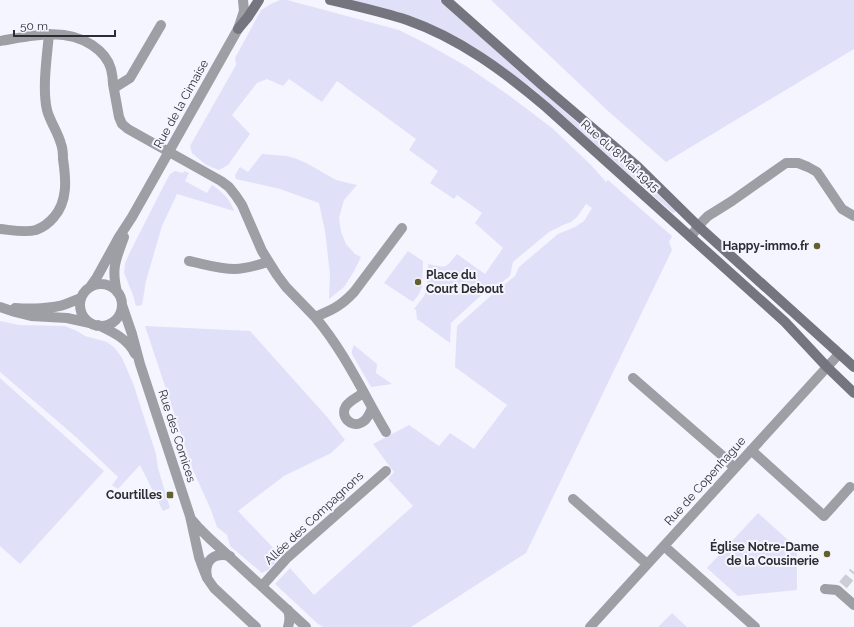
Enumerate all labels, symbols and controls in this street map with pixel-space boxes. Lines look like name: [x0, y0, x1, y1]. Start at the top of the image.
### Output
scale bar: [14, 12, 115, 38]
text: 50 m: [20, 19, 48, 33]
street label: Rue de la Cimaise: [151, 57, 211, 151]
street label: Rue du 8 Mai 1945: [578, 117, 662, 195]
place label: Happy-immo.fr: [723, 239, 809, 253]
marker: Happy-immo.fr: [812, 241, 822, 251]
place label: Place du Court Debout: [426, 268, 504, 296]
marker: Place du Court Debout: [413, 277, 423, 287]
street label: Rue des Comices: [155, 388, 199, 484]
street label: Rue de Copenhague: [661, 434, 749, 528]
street label: Allée des Compagnons: [262, 468, 366, 567]
place label: Courtilles: [106, 488, 162, 502]
marker: Courtilles: [165, 490, 175, 500]
place label: Église Notre-Dame de la Cousinerie: [710, 539, 819, 568]
marker: Église Notre-Dame de la Cousinerie: [822, 549, 832, 559]

